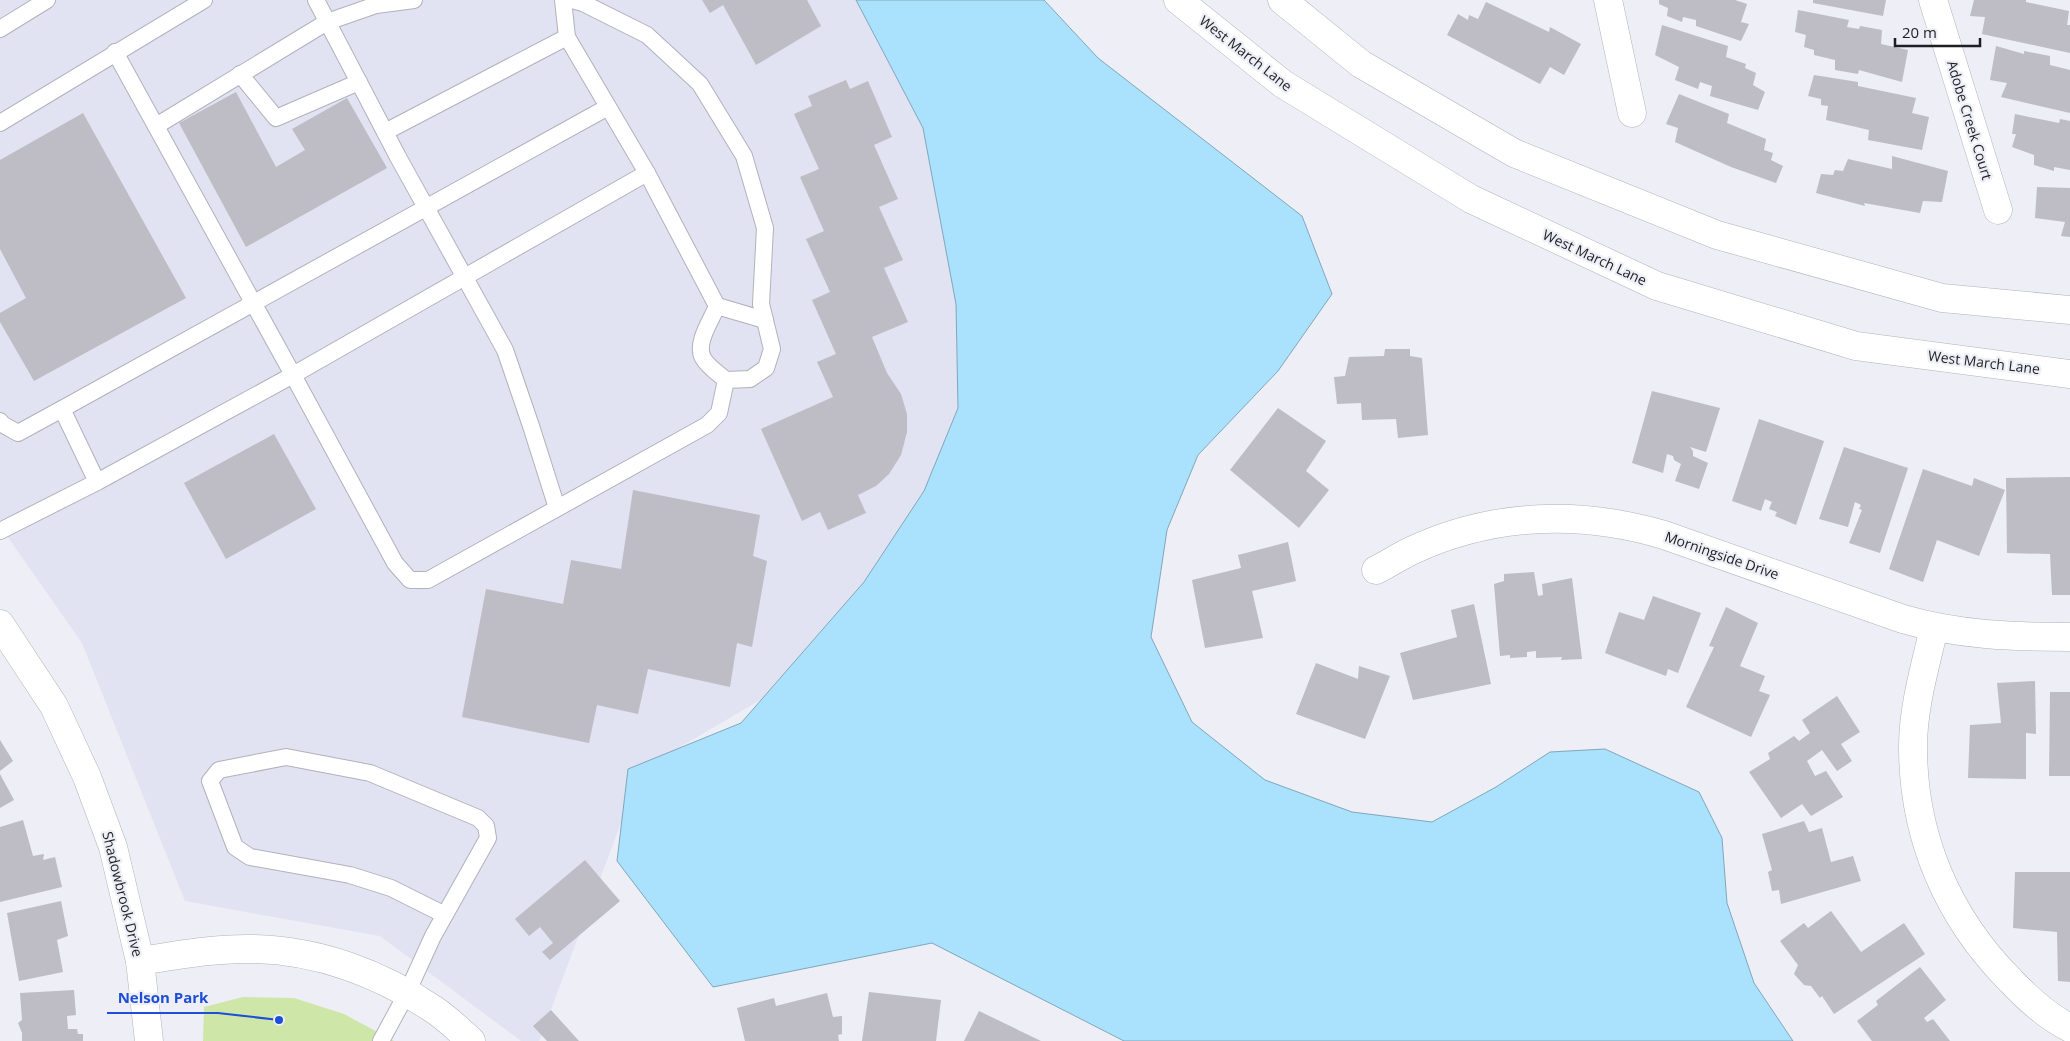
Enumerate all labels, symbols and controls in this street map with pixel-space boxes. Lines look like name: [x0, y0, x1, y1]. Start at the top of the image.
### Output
street label: West March Lane: [1196, 11, 1296, 95]
scale bar: [1895, 15, 1980, 47]
text: 20 m: [1902, 22, 1937, 42]
street label: Adobe Creek Court: [1943, 58, 1997, 182]
street label: West March Lane: [1540, 225, 1650, 289]
street label: West March Lane: [1927, 346, 2041, 378]
street label: Morningside Drive: [1662, 527, 1782, 583]
street label: Shadowbrook Drive: [98, 829, 148, 959]
callout: Nelson Park: [107, 983, 218, 1013]
text: Nelson Park: [118, 987, 209, 1007]

